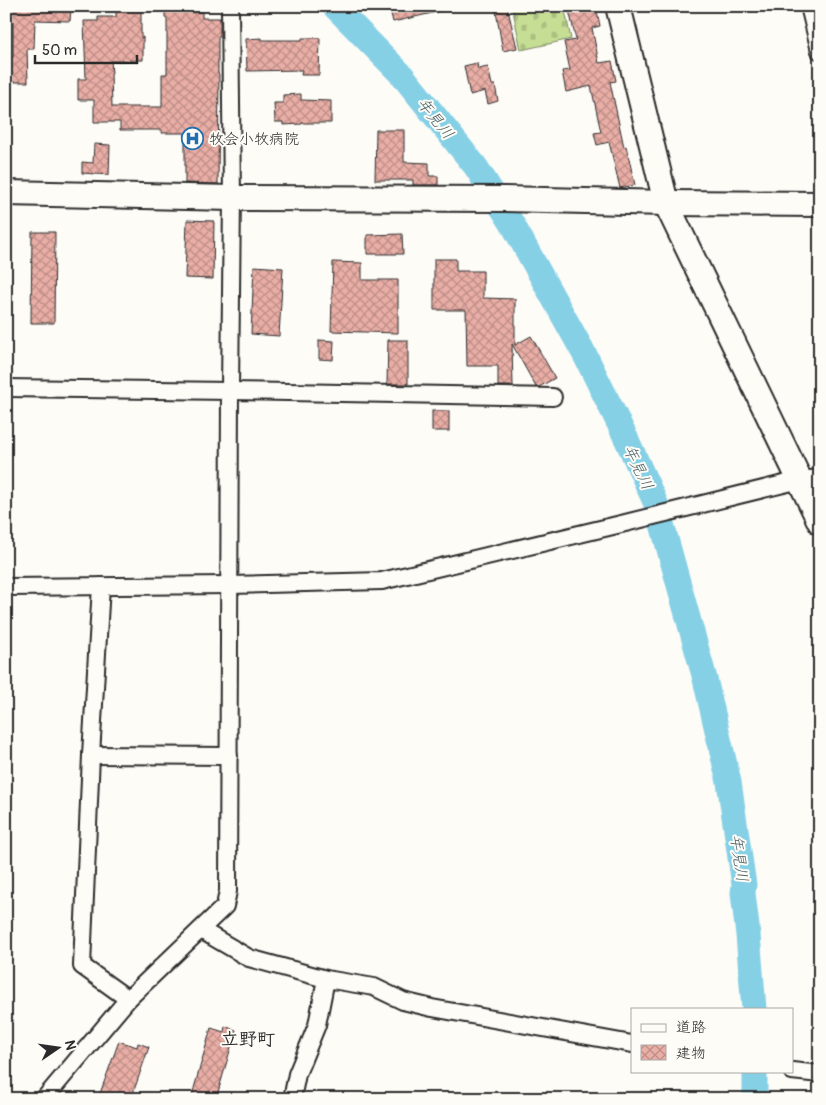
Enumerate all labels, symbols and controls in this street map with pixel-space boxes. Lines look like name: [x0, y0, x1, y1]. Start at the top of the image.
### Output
scale bar: [35, 32, 138, 64]
text: 50 m: [42, 41, 77, 60]
water label: 年見川: [412, 94, 458, 144]
hospital icon: 牧会小牧病院: [181, 127, 205, 151]
place label: 牧会小牧病院: [209, 130, 299, 149]
water label: 年見川: [619, 441, 658, 493]
water label: 年見川: [726, 833, 752, 883]
legend: [631, 1008, 794, 1072]
text: 道路: [676, 1018, 706, 1037]
north arrow: [32, 1022, 82, 1072]
district label: 立野町: [221, 1028, 275, 1051]
text: N: [61, 1039, 80, 1052]
text: 建物: [676, 1044, 706, 1063]

